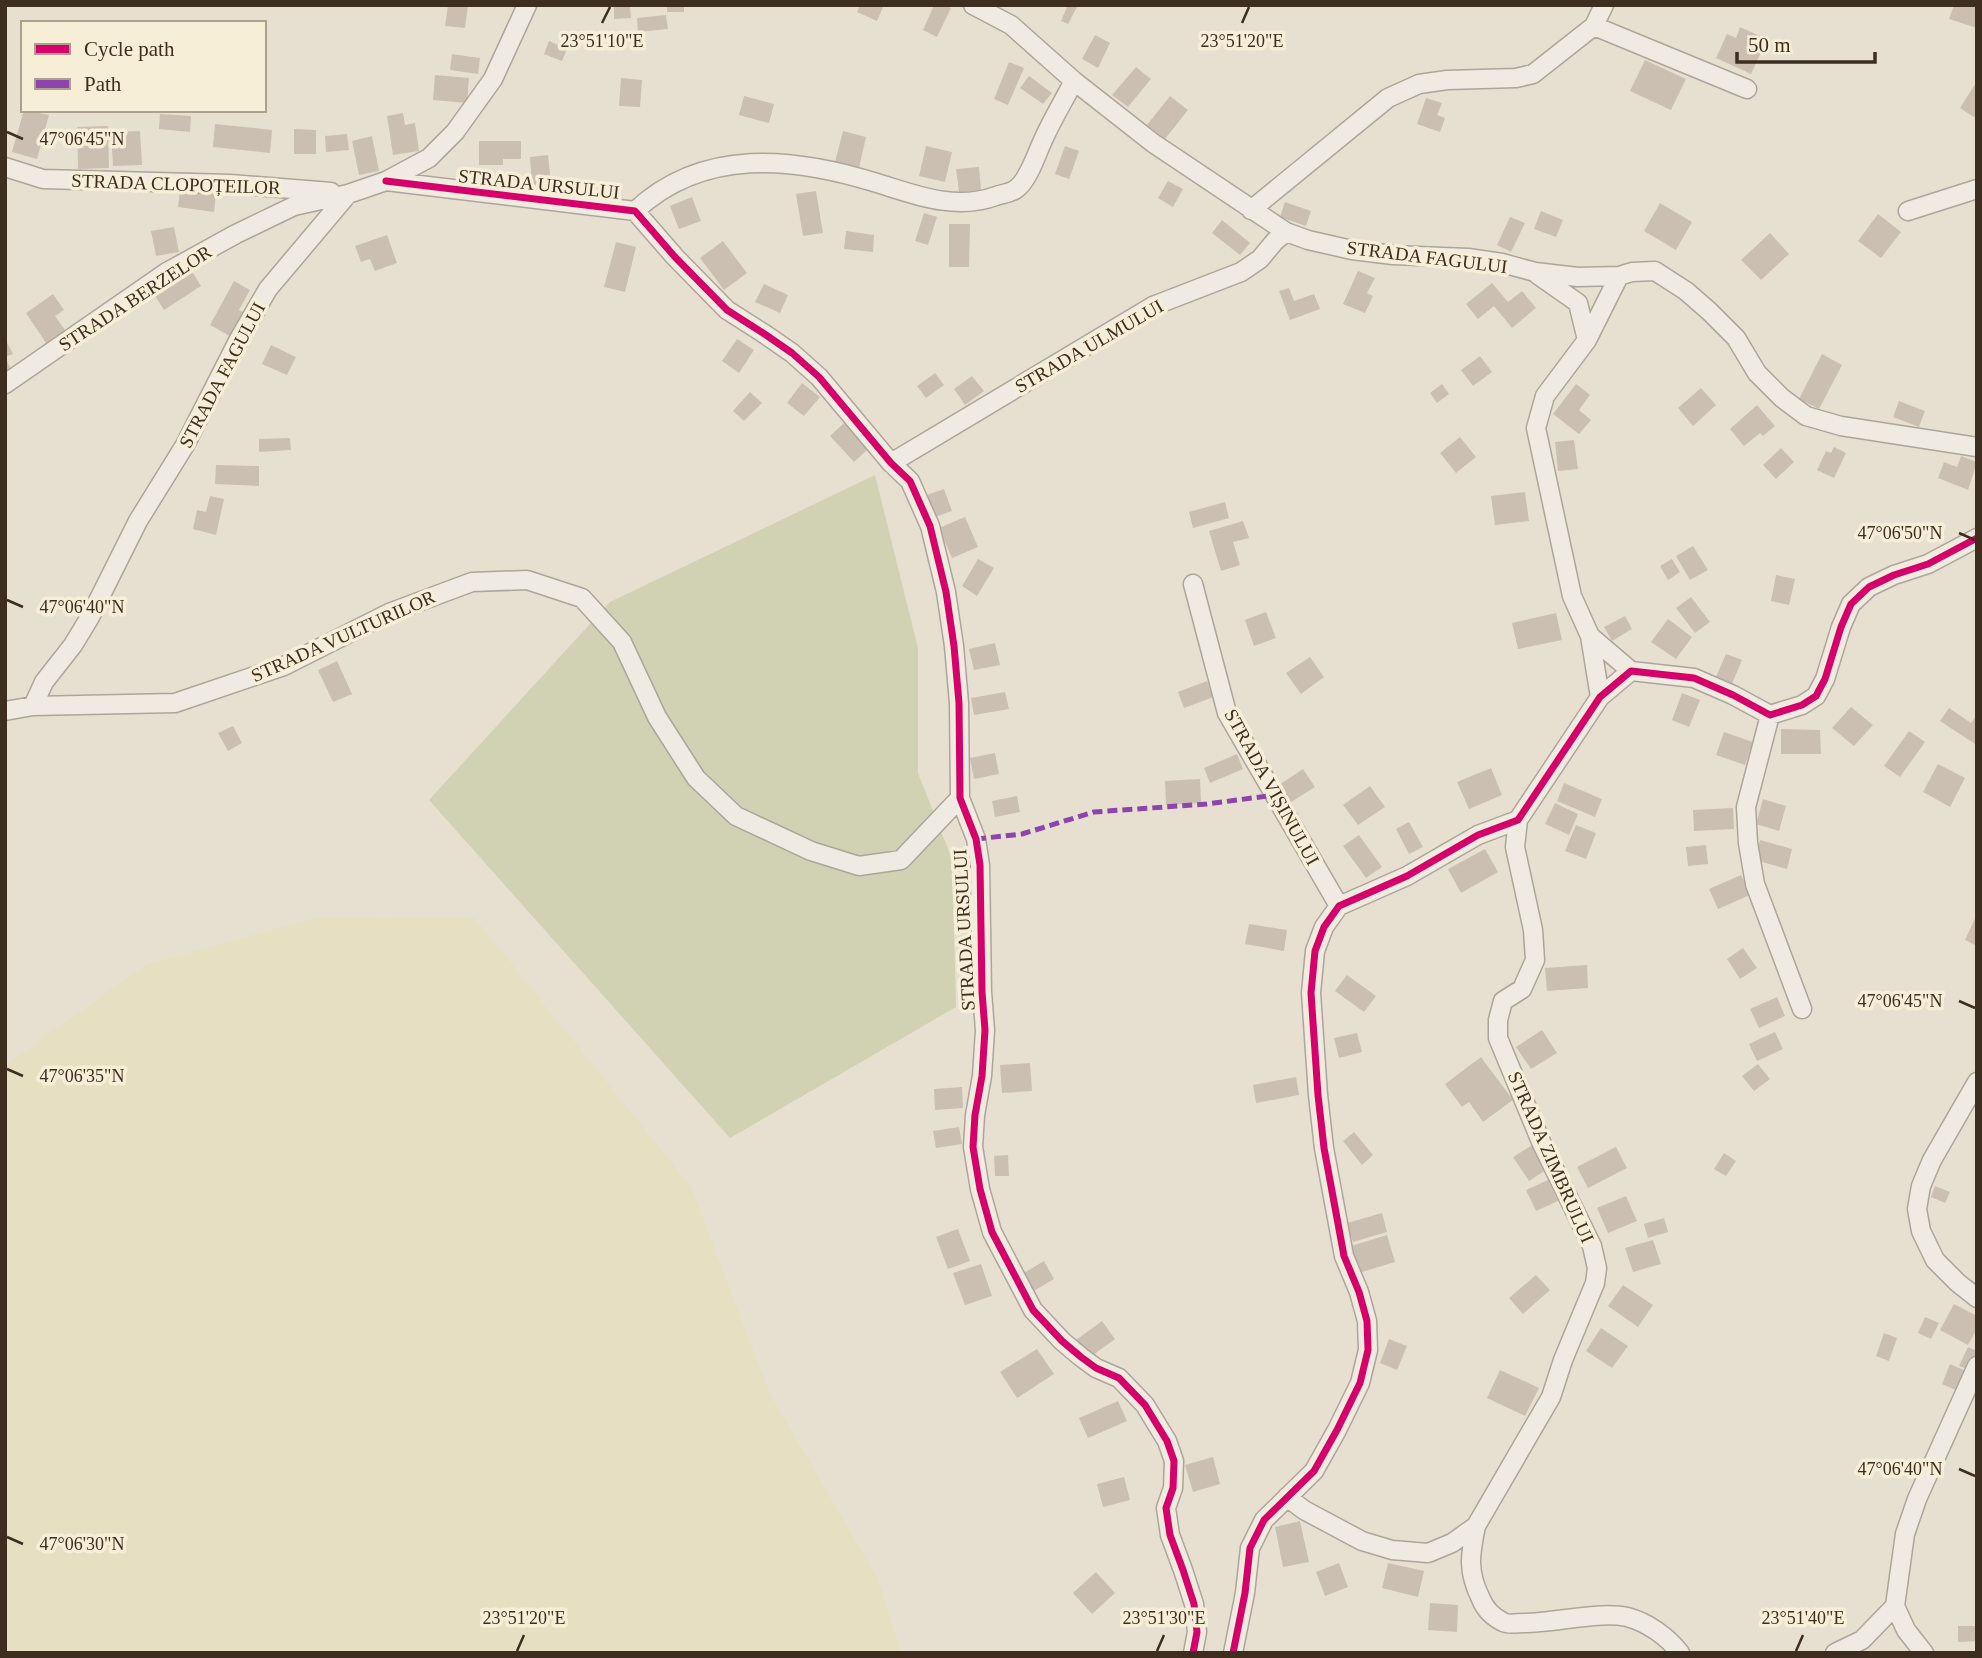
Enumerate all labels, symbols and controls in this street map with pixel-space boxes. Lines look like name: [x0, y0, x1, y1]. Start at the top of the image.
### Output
legend: [21, 21, 266, 112]
scale bar: [1737, 21, 1875, 65]
text: 23°51'10"E: [561, 31, 643, 51]
text: 23°51'20"E: [1201, 31, 1283, 51]
text: 50 m: [1748, 33, 1791, 57]
text: Cycle path: [84, 37, 175, 61]
text: Path: [84, 72, 122, 96]
text: 47°06'45"N: [40, 129, 124, 149]
street label: STRADA URSULUI: [457, 165, 621, 203]
street label: STRADA CLOPOȚEILOR: [71, 170, 281, 198]
street label: STRADA FAGULUI: [1345, 237, 1509, 277]
street label: STRADA BERZELOR: [55, 241, 216, 355]
street label: STRADA ULMULUI: [1011, 295, 1167, 397]
street label: STRADA FAGULUI: [175, 299, 269, 451]
text: 47°06'50"N: [1858, 523, 1942, 543]
street label: STRADA VULTURILOR: [248, 586, 438, 686]
text: 47°06'40"N: [40, 597, 124, 617]
street label: STRADA VIȘINULUI: [1220, 705, 1324, 869]
street label: STRADA URSULUI: [949, 849, 979, 1011]
text: 47°06'45"N: [1858, 991, 1942, 1011]
text: 47°06'35"N: [40, 1066, 124, 1086]
street label: STRADA ZIMBRULUI: [1504, 1068, 1598, 1246]
text: 47°06'40"N: [1858, 1459, 1942, 1479]
text: 47°06'30"N: [40, 1534, 124, 1554]
text: 23°51'20"E: [483, 1608, 565, 1628]
text: 23°51'30"E: [1123, 1608, 1205, 1628]
text: 23°51'40"E: [1762, 1608, 1844, 1628]

